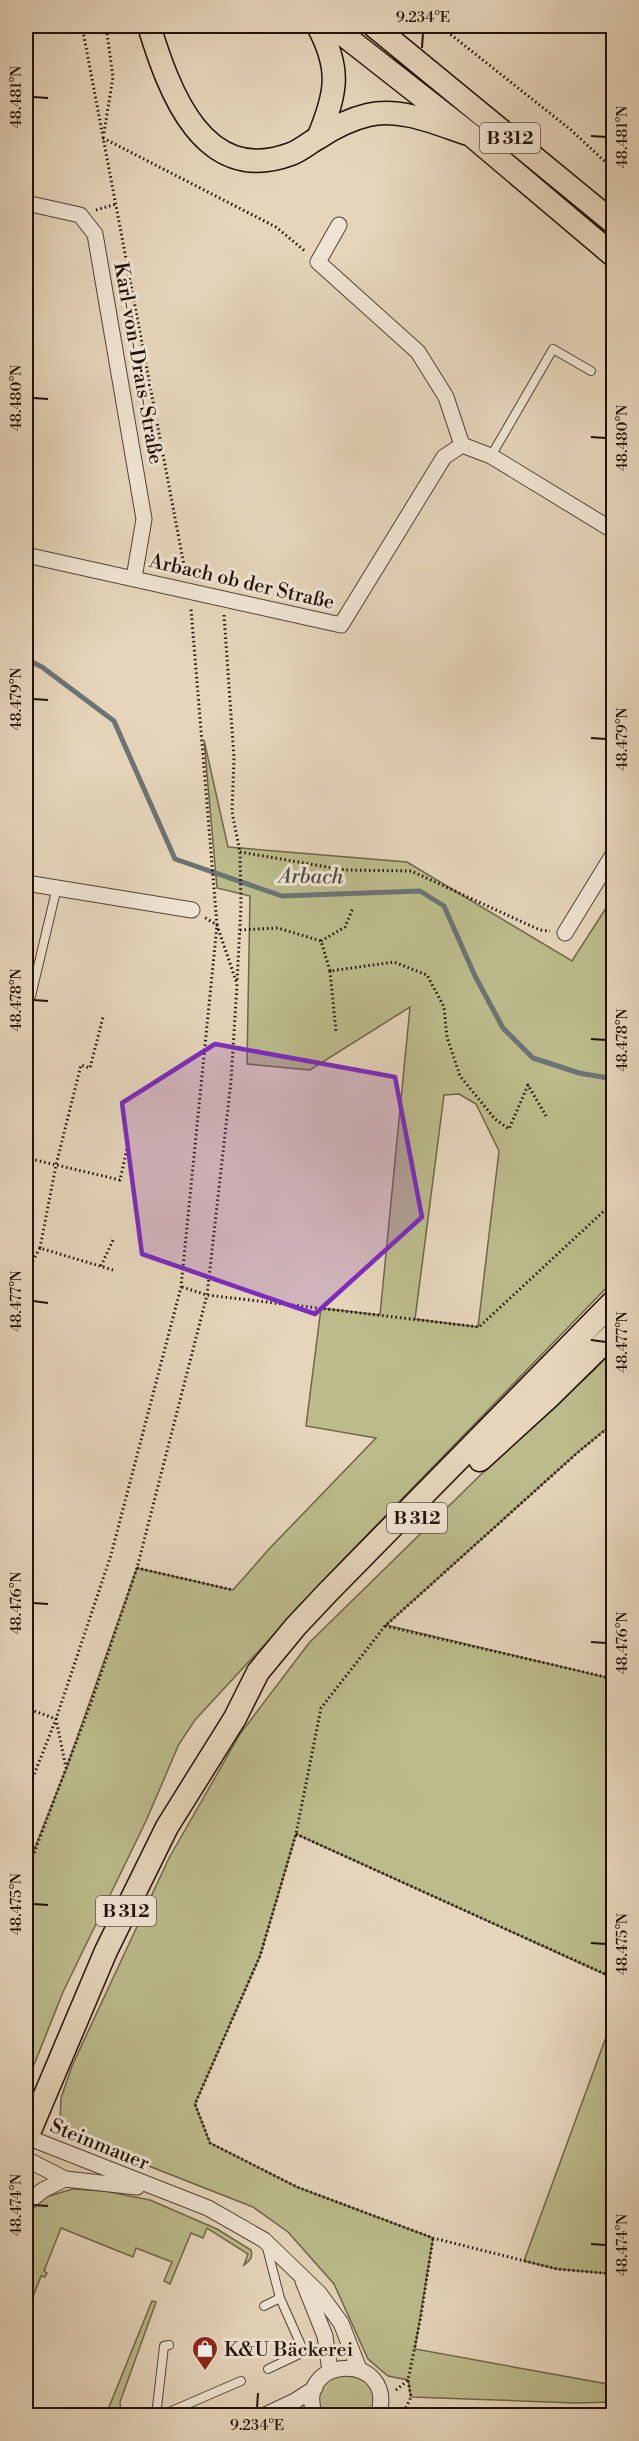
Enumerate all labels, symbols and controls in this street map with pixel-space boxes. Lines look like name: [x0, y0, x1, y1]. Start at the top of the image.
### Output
text: 9.234°E: [396, 8, 450, 27]
text: 48.481°N: [7, 66, 26, 128]
text: 48.481°N: [613, 106, 632, 168]
road number: B 312: [480, 123, 540, 153]
street label: Karl-von-Drais-Straße: [107, 260, 168, 466]
text: 48.480°N: [7, 365, 26, 431]
text: 48.480°N: [613, 405, 632, 471]
street label: Arbach ob der Straße: [146, 549, 337, 616]
text: 48.479°N: [7, 668, 26, 730]
text: 48.479°N: [613, 708, 632, 770]
water label: Arbach: [277, 863, 344, 891]
text: 48.478°N: [7, 969, 26, 1031]
text: 48.478°N: [613, 1009, 632, 1071]
text: 48.477°N: [7, 1270, 26, 1332]
text: 48.477°N: [613, 1311, 632, 1373]
road number: B 312: [387, 1503, 447, 1533]
text: 48.476°N: [7, 1572, 26, 1634]
text: 48.476°N: [613, 1612, 632, 1674]
text: 48.475°N: [7, 1873, 26, 1935]
road number: B 312: [96, 1896, 156, 1926]
text: 48.475°N: [613, 1913, 632, 1975]
street label: Steinmauer: [46, 2114, 153, 2177]
text: 48.474°N: [7, 2174, 26, 2236]
text: 48.474°N: [613, 2214, 632, 2276]
shop icon: K&U Bäckerei: [190, 2334, 220, 2372]
place label: K&U Bäckerei: [224, 2338, 354, 2363]
text: 9.234°E: [230, 2416, 284, 2435]

